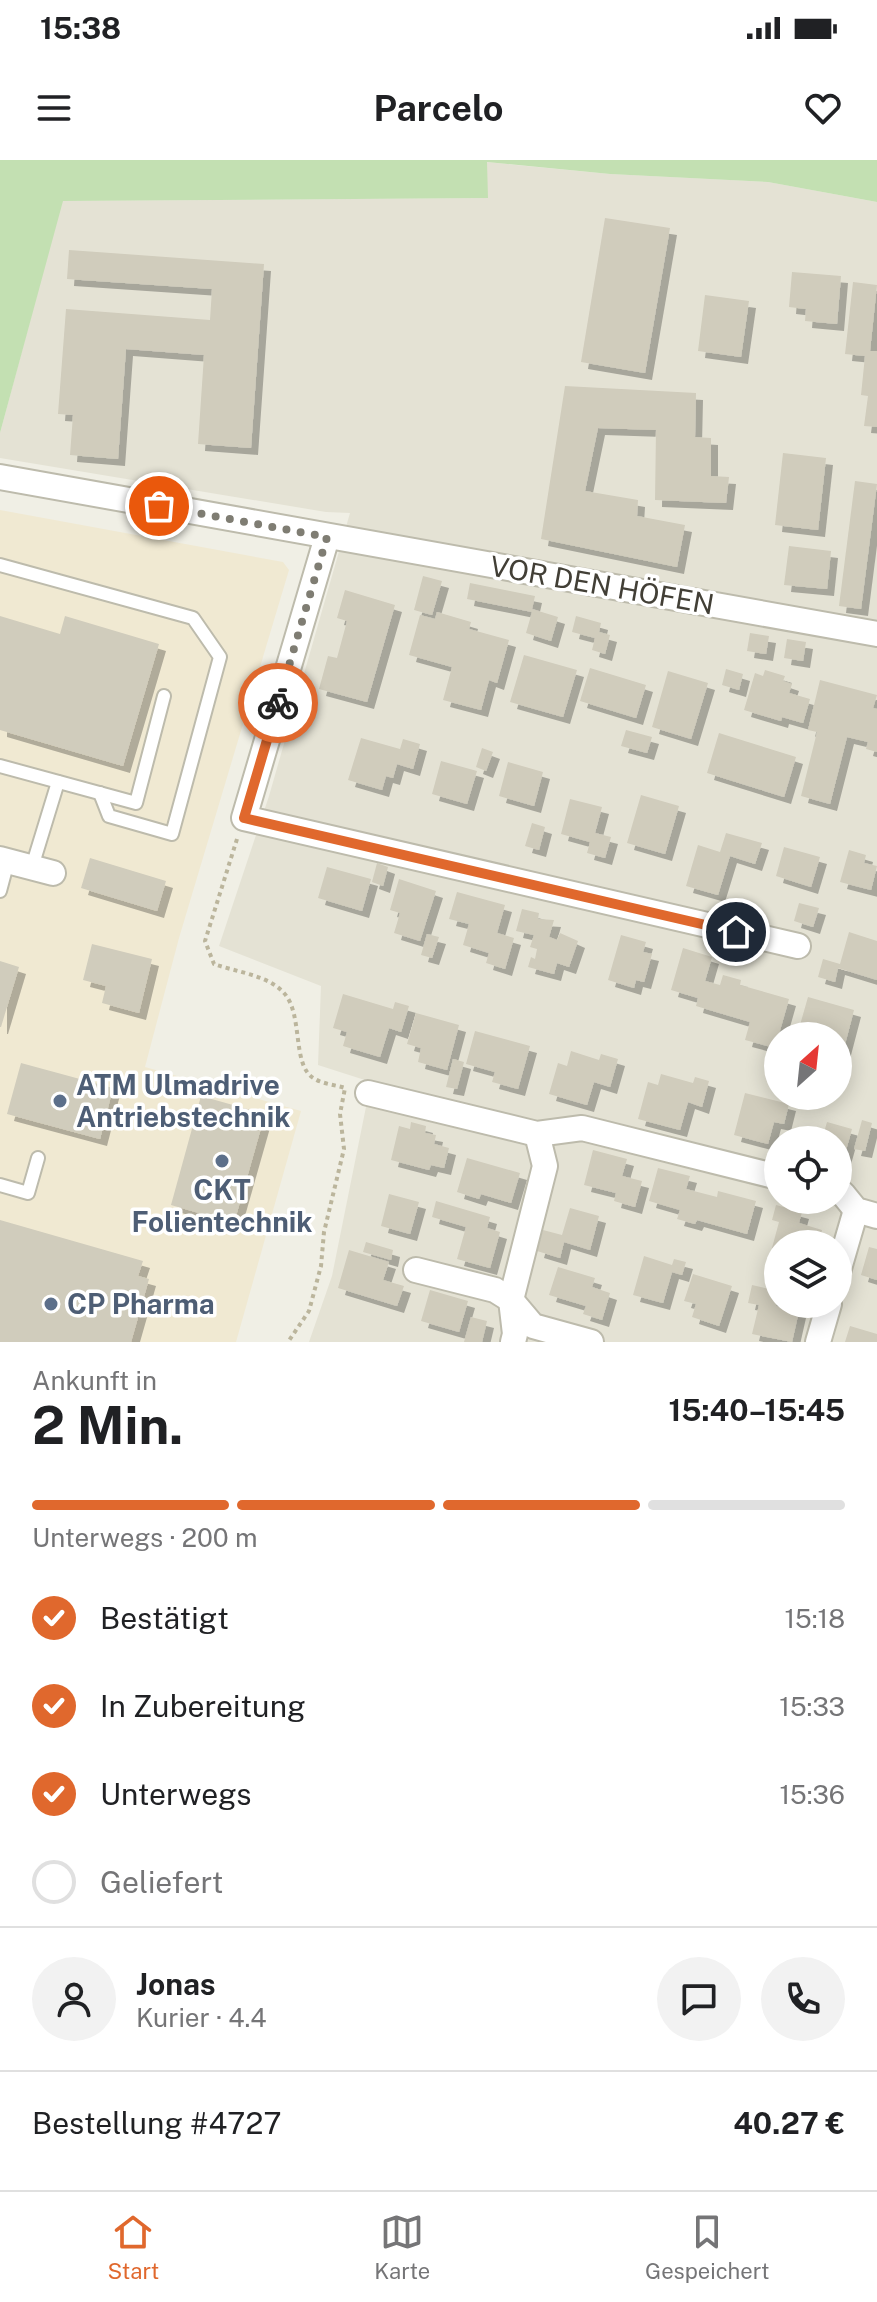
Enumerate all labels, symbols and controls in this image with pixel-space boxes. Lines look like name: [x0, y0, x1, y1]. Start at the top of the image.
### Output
text: 15:38: [40, 10, 121, 46]
icon: menu: [32, 86, 76, 130]
icon: heart: [801, 86, 845, 130]
text: Parcelo: [373, 87, 504, 129]
pin: [125, 472, 193, 540]
icon: bag: [137, 484, 181, 528]
street label: VOR DEN HÖFEN: [487, 549, 717, 620]
courier: [238, 663, 318, 743]
icon: bike: [256, 681, 300, 725]
pin: [702, 898, 770, 966]
icon: home: [714, 910, 758, 954]
north arrow: [764, 1022, 852, 1110]
map controls: [764, 1022, 852, 1318]
place label: ATM Ulmadrive Antriebstechnik: [76, 1068, 290, 1133]
marker: ATM Ulmadrive Antriebstechnik: [51, 1092, 69, 1110]
button: locate: [764, 1126, 852, 1214]
marker: CKT Folientechnik: [213, 1152, 231, 1170]
place label: CKT Folientechnik: [131, 1173, 313, 1238]
button: layers: [764, 1230, 852, 1318]
place label: CP Pharma: [67, 1287, 215, 1320]
marker: CP Pharma: [42, 1295, 60, 1313]
text: Ankunft in: [32, 1365, 157, 1396]
text: 15:40–15:45: [669, 1392, 845, 1428]
text: 2 Min.: [32, 1395, 183, 1456]
text: Unterwegs · 200 m: [32, 1522, 258, 1553]
icon: check: [32, 1596, 76, 1640]
text: Bestätigt: [100, 1600, 229, 1636]
text: 15:18: [784, 1603, 845, 1634]
icon: check: [32, 1684, 76, 1728]
text: In Zubereitung: [100, 1688, 306, 1724]
text: 15:33: [779, 1691, 845, 1722]
icon: check: [32, 1772, 76, 1816]
text: Unterwegs: [100, 1776, 251, 1812]
text: 15:36: [780, 1779, 845, 1810]
text: Geliefert: [100, 1864, 223, 1900]
button: person: [32, 1957, 116, 2041]
button: chat: [657, 1957, 741, 2041]
button: phone: [761, 1957, 845, 2041]
text: Jonas: [136, 1966, 216, 2002]
text: Kurier · 4.4: [136, 2002, 267, 2033]
text: Bestellung #4727: [32, 2105, 281, 2141]
text: 40.27 €: [733, 2105, 845, 2141]
tab: Start: [107, 2210, 159, 2284]
tab: Karte: [374, 2210, 430, 2284]
tab: Gespeichert: [645, 2210, 770, 2284]

